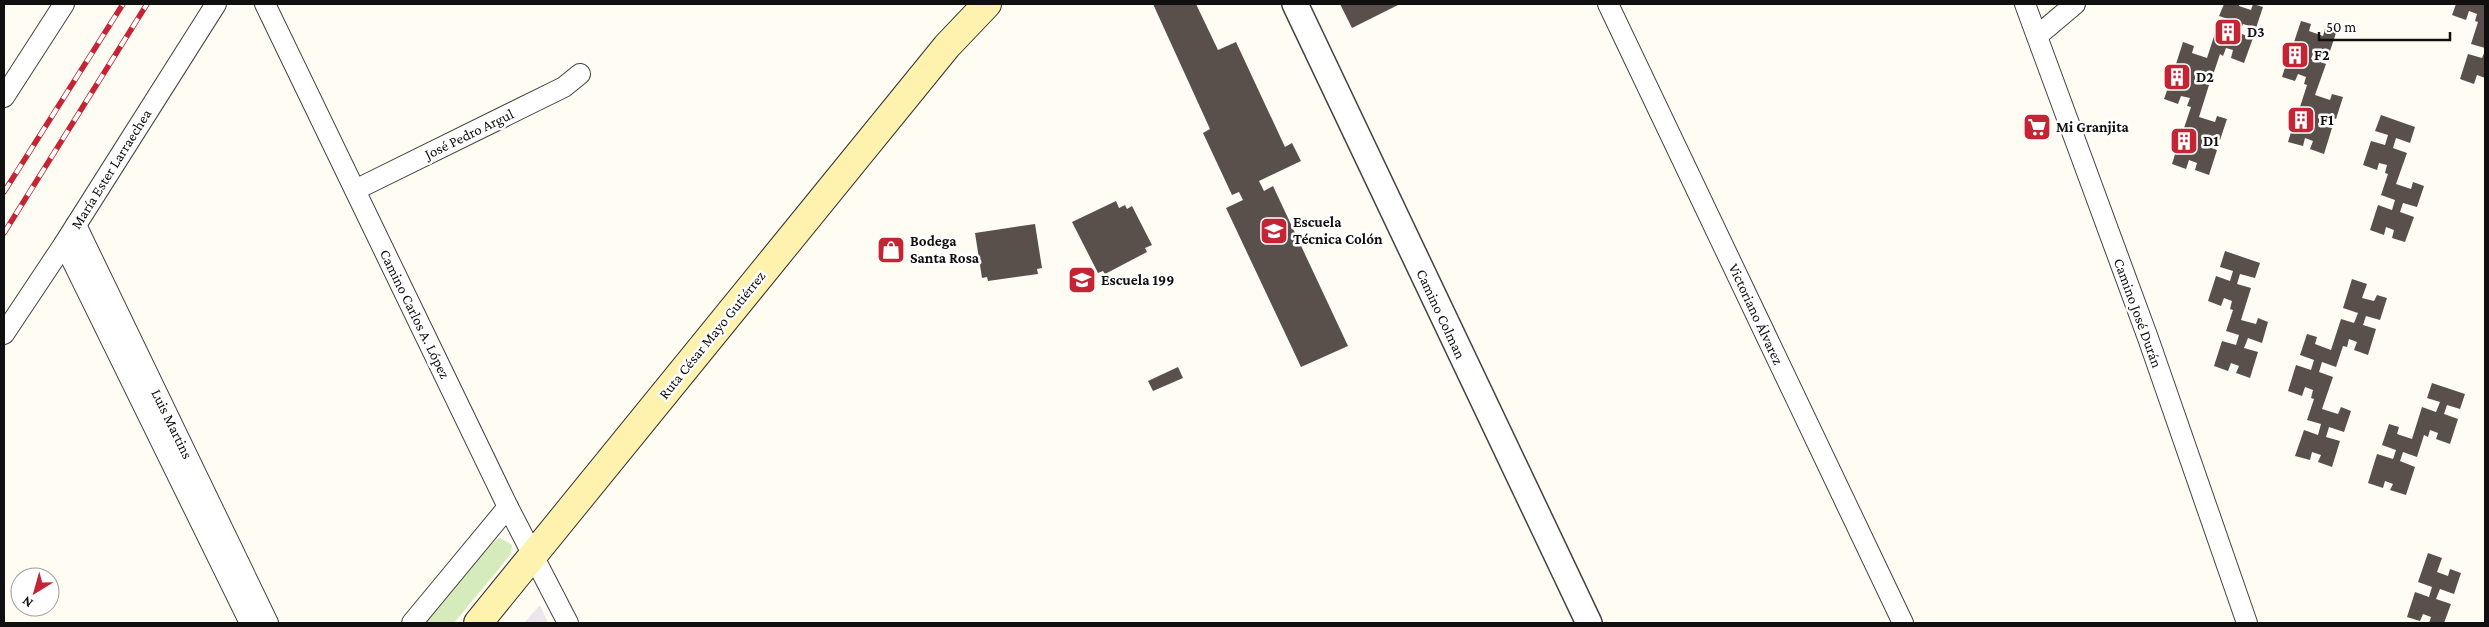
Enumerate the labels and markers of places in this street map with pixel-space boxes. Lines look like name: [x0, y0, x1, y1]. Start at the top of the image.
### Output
building icon: D3: [2213, 17, 2243, 47]
place label: D3: [2247, 24, 2265, 40]
building icon: F2: [2280, 40, 2310, 70]
place label: F2: [2314, 47, 2330, 63]
building icon: D2: [2162, 62, 2192, 92]
place label: D2: [2196, 69, 2214, 85]
building icon: F1: [2286, 105, 2316, 135]
supermarket icon: Mi Granjita: [2022, 112, 2052, 142]
place label: F1: [2320, 112, 2334, 128]
place label: Mi Granjita: [2056, 119, 2129, 136]
building icon: D1: [2169, 126, 2199, 156]
place label: D1: [2203, 133, 2219, 149]
place label: Escuela Técnica Colón: [1293, 214, 1383, 247]
school or university icon: Escuela Técnica Colón: [1259, 216, 1289, 246]
place label: Bodega Santa Rosa: [910, 233, 980, 266]
shop icon: Bodega Santa Rosa: [876, 235, 906, 265]
school or university icon: Escuela 199: [1067, 265, 1097, 295]
place label: Escuela 199: [1101, 272, 1174, 288]

